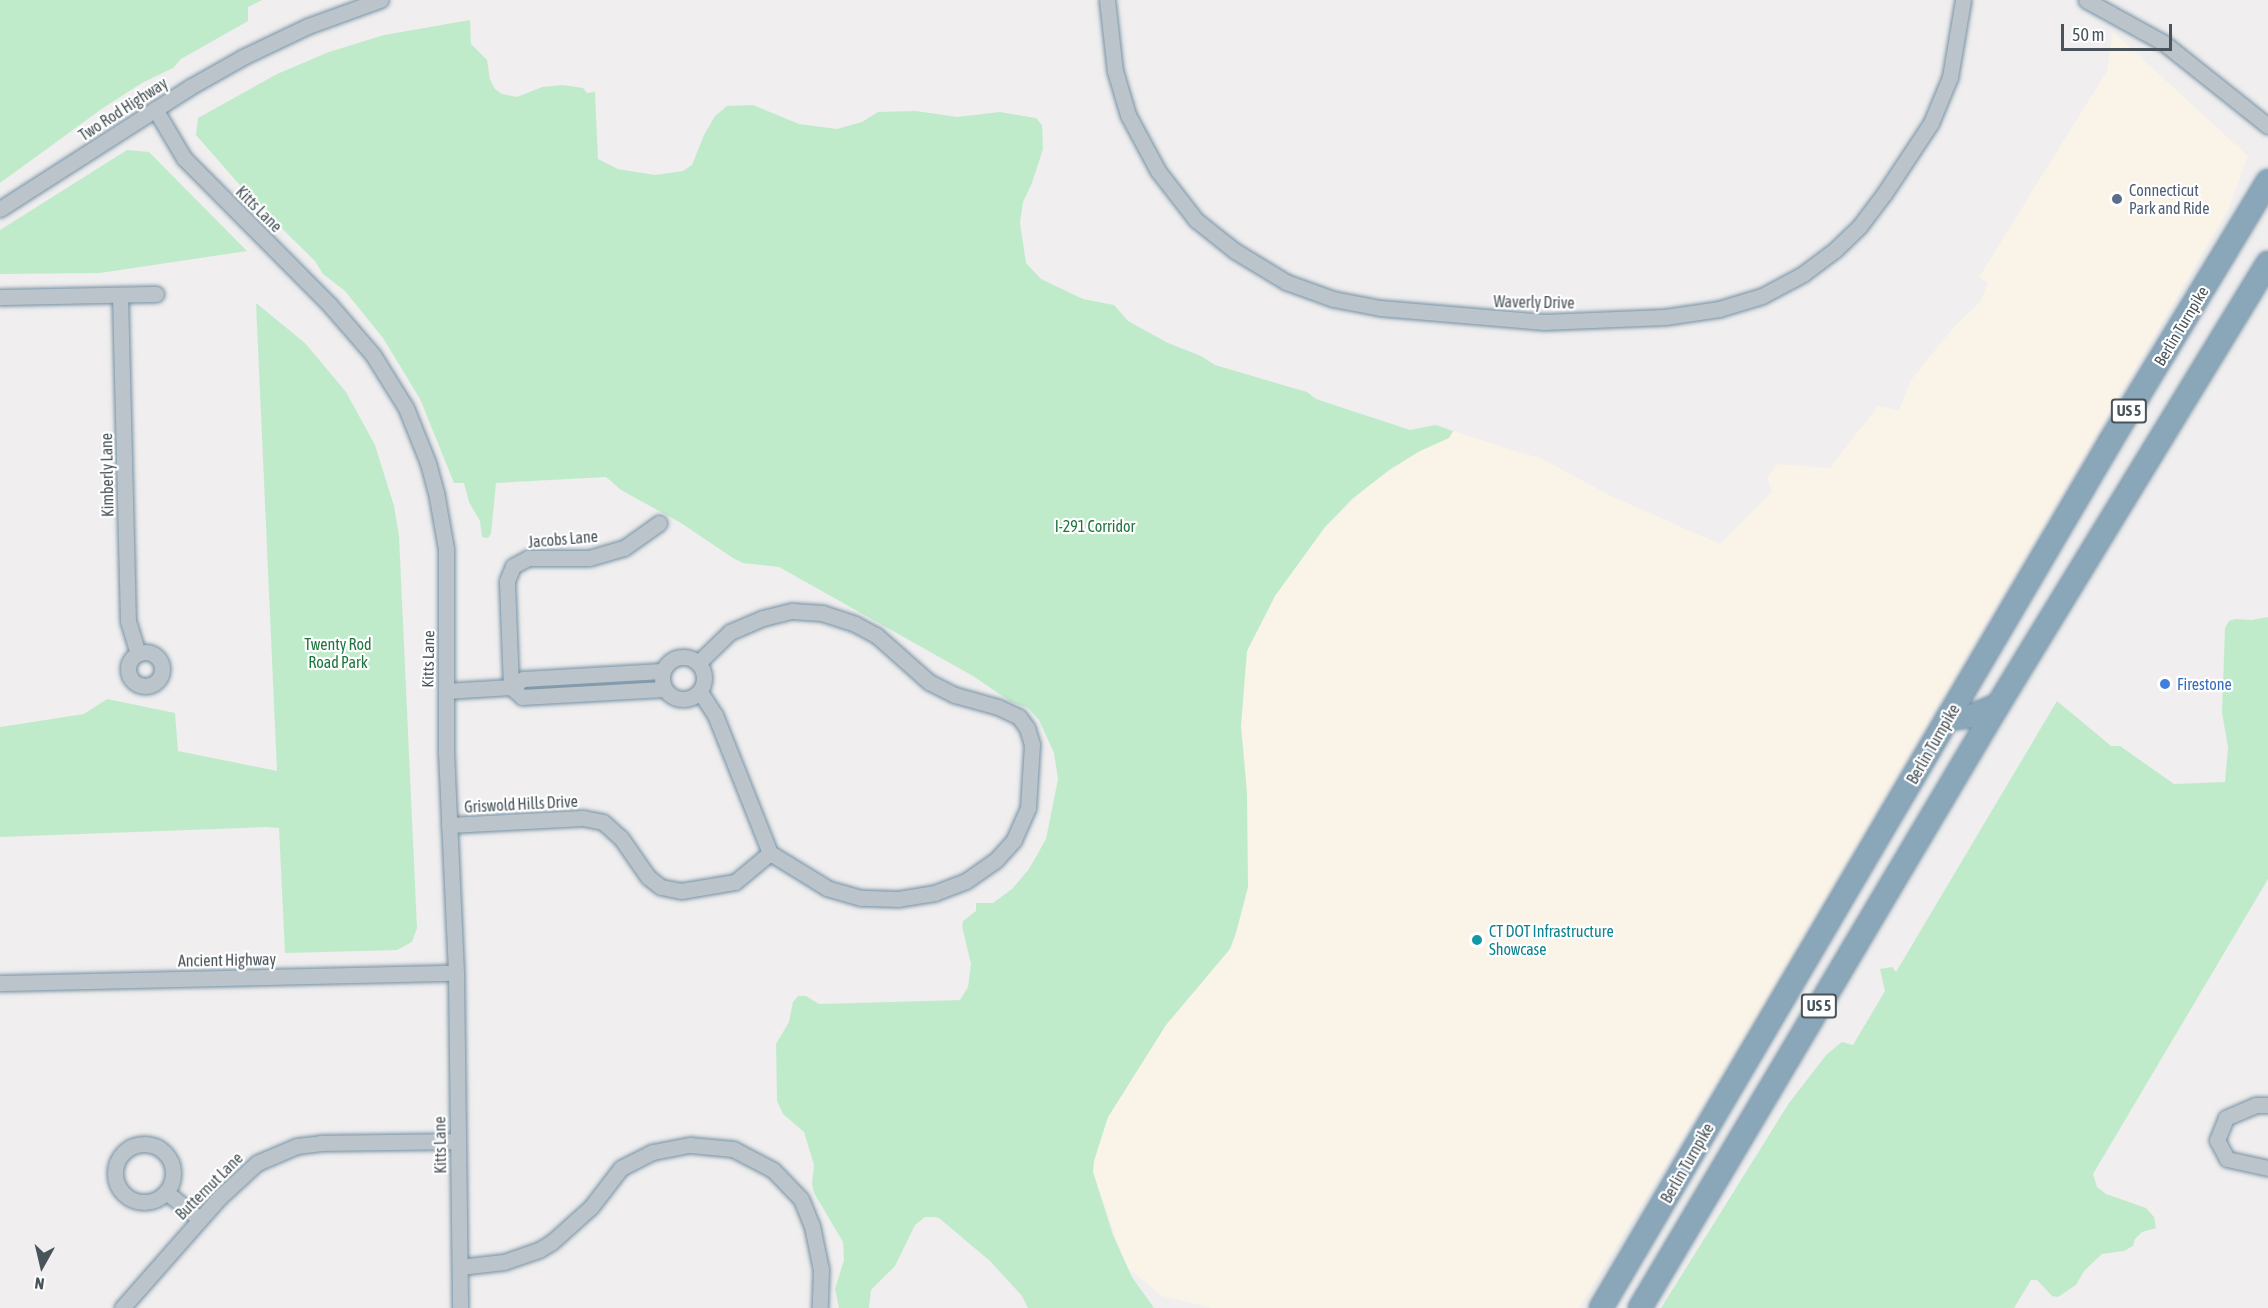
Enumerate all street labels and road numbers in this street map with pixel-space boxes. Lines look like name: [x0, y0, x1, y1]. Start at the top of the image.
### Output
street label: Two Rod Highway: [75, 73, 171, 145]
street label: Kitts Lane: [232, 182, 286, 236]
street label: Berlin Turnpike: [2150, 283, 2212, 369]
street label: Waverly Drive: [1493, 292, 1575, 312]
road number: US 5: [2110, 399, 2148, 423]
street label: Kimberly Lane: [97, 433, 117, 517]
street label: Jacobs Lane: [527, 526, 599, 552]
street label: Kitts Lane: [418, 630, 438, 688]
street label: Berlin Turnpike: [1902, 701, 1964, 787]
street label: Griswold Hills Drive: [464, 791, 578, 817]
street label: Ancient Highway: [178, 950, 276, 970]
road number: US 5: [1800, 994, 1838, 1018]
street label: Kitts Lane: [430, 1116, 450, 1174]
street label: Berlin Turnpike: [1656, 1120, 1718, 1206]
street label: Butternut Lane: [171, 1148, 247, 1224]

